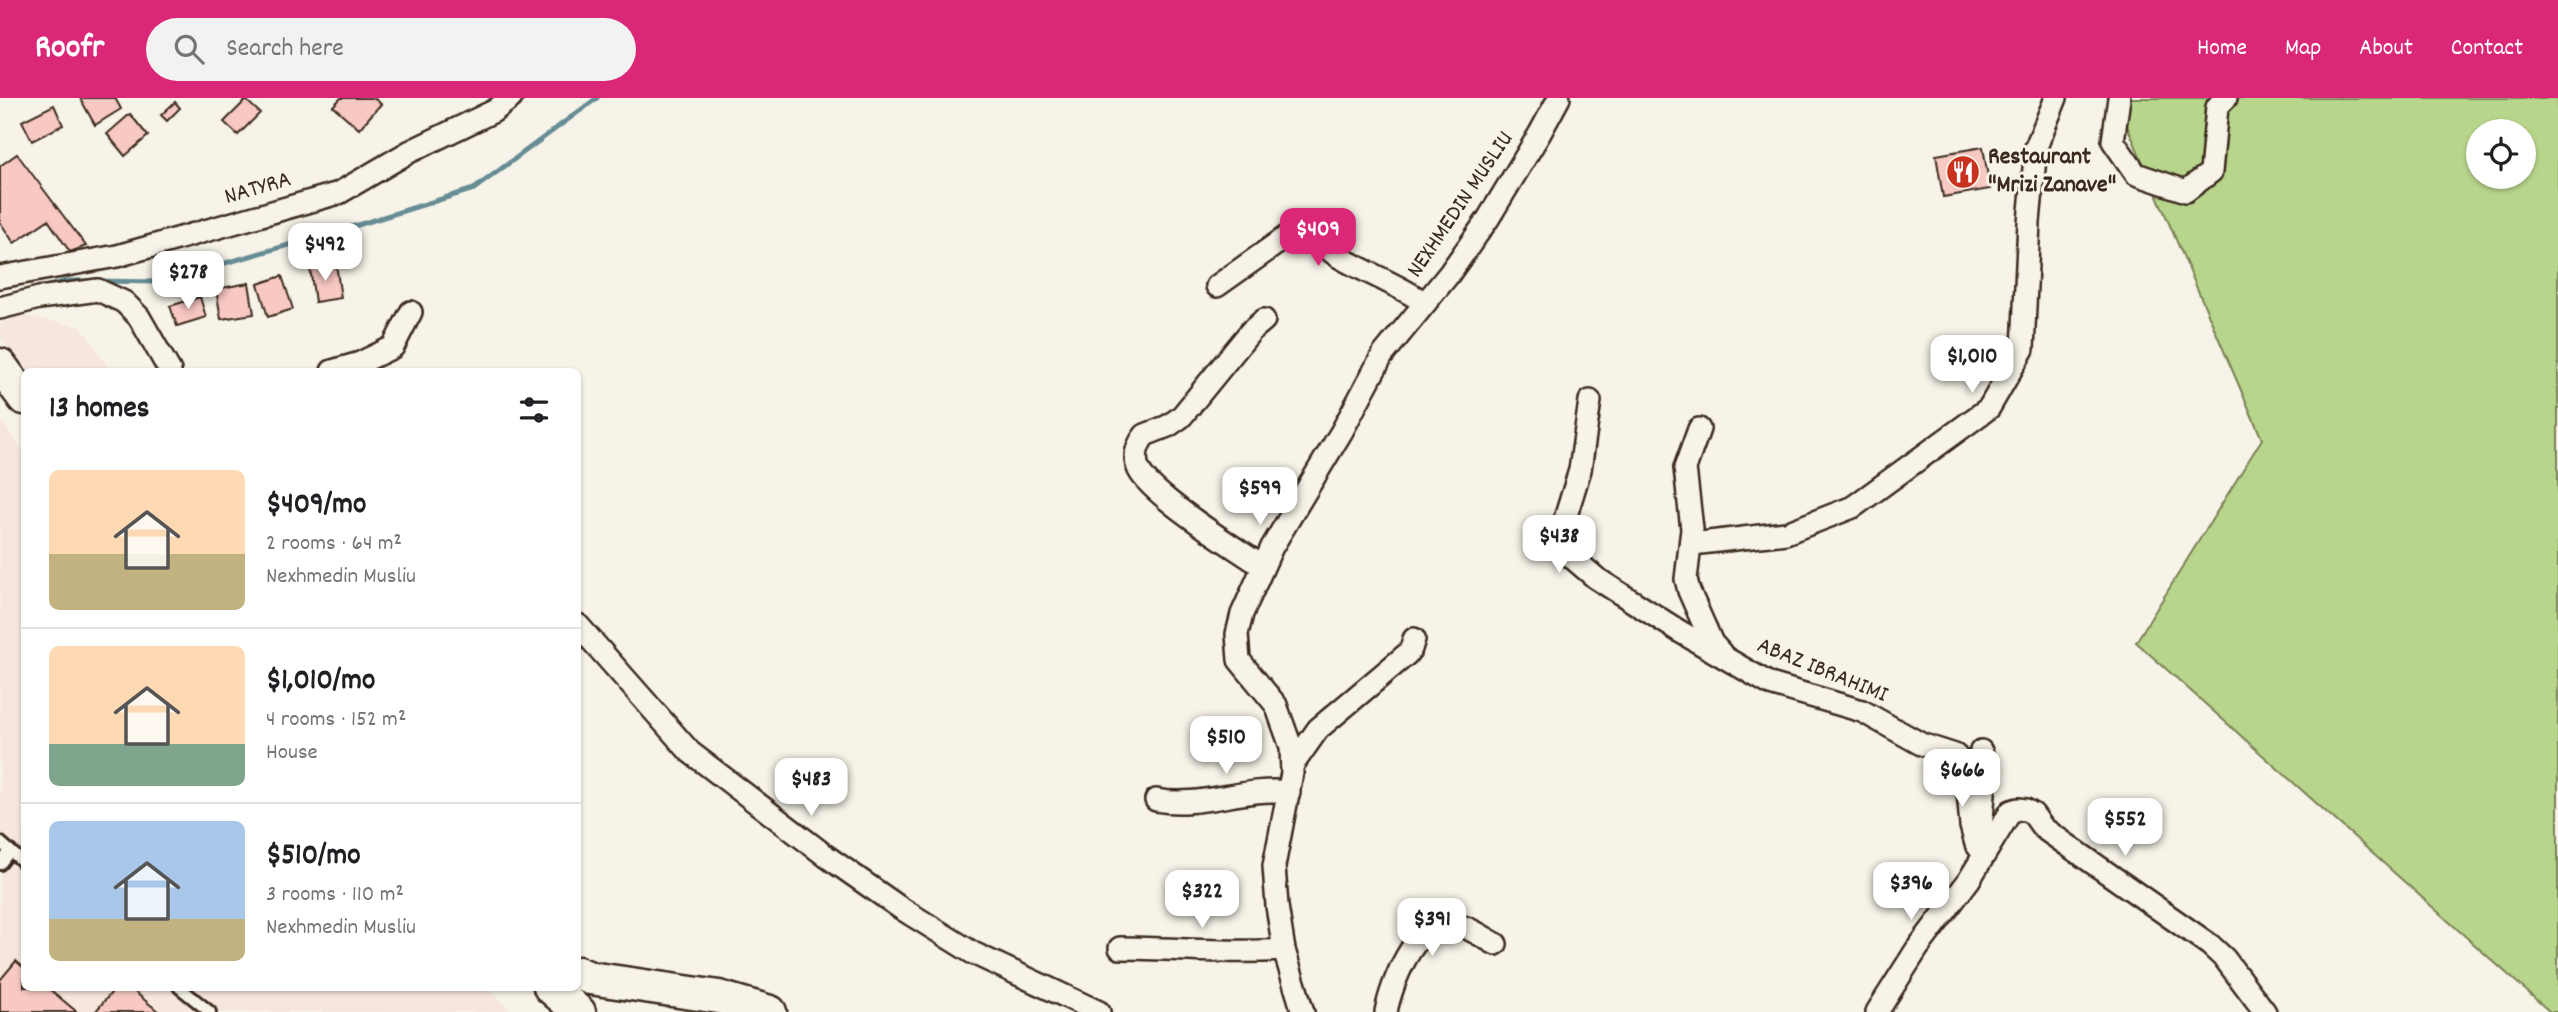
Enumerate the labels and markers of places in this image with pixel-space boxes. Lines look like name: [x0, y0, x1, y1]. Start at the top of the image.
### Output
place label: Restaurant "Mrizi Zanave": [1988, 141, 2116, 203]
restaurant icon: Restaurant "Mrizi Zanave": [1944, 153, 1982, 191]
pin: $409: [1277, 208, 1359, 268]
pin: $492: [284, 223, 366, 283]
pin: $278: [147, 252, 229, 311]
pin: $1,010: [1915, 336, 2029, 395]
pin: $599: [1219, 468, 1301, 527]
pin: $438: [1518, 516, 1600, 575]
pin: $510: [1185, 716, 1267, 776]
pin: $666: [1921, 750, 2003, 809]
pin: $483: [770, 758, 852, 818]
pin: $552: [2084, 798, 2166, 858]
pin: $396: [1870, 862, 1952, 922]
pin: $322: [1161, 870, 1243, 930]
pin: $391: [1391, 898, 1473, 958]

